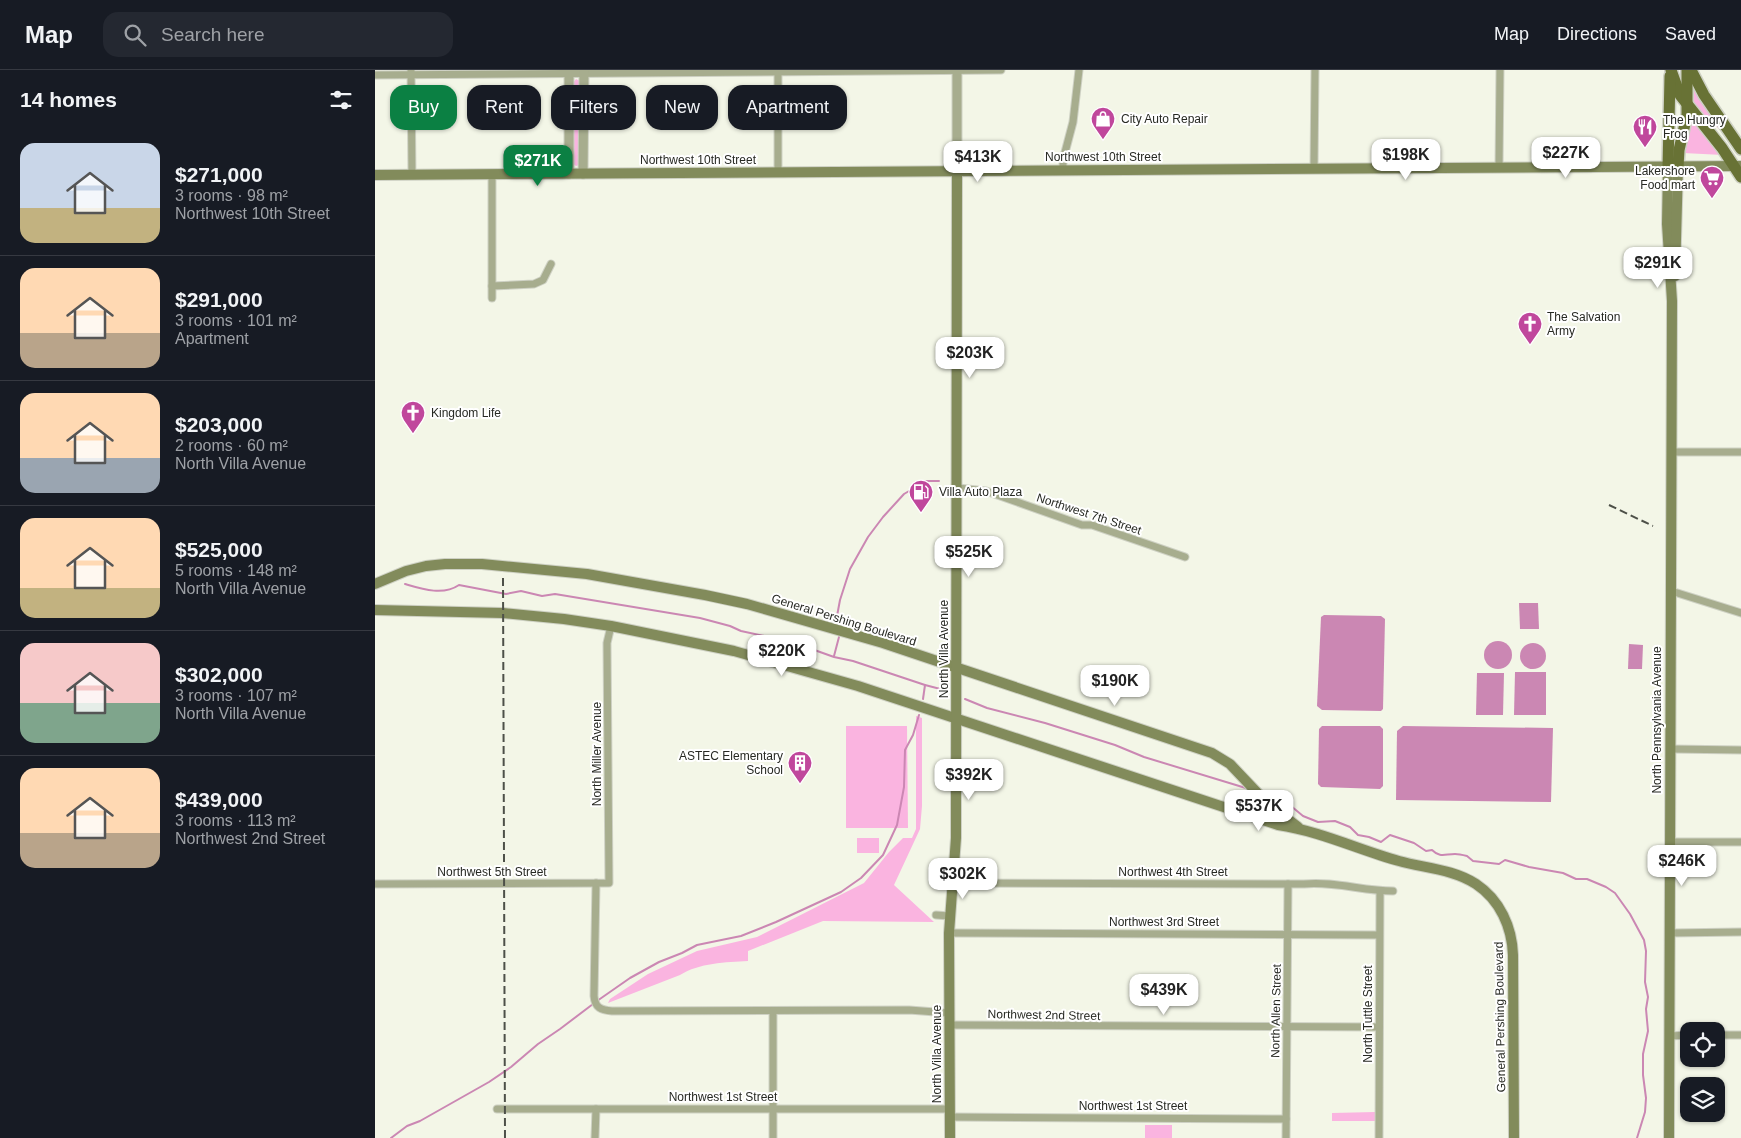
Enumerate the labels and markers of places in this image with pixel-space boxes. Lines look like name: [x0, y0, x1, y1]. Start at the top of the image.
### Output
shop icon: City Auto Repair: [1090, 106, 1116, 140]
place label: City Auto Repair: [1121, 112, 1208, 126]
place label: The Hungry Frog: [1663, 113, 1726, 141]
restaurant icon: The Hungry Frog: [1632, 114, 1658, 148]
pin: $227K: [1531, 136, 1601, 179]
pin: $198K: [1371, 138, 1441, 181]
pin: $413K: [943, 140, 1013, 183]
pin: $271K: [503, 144, 573, 187]
place label: Lakershore Food mart: [1635, 164, 1696, 192]
supermarket icon: Lakershore Food mart: [1699, 165, 1725, 199]
pin: $291K: [1623, 246, 1693, 289]
place label: The Salvation Army: [1547, 310, 1620, 338]
church icon: The Salvation Army: [1517, 311, 1543, 345]
pin: $203K: [935, 336, 1005, 379]
church icon: Kingdom Life: [400, 400, 426, 434]
place label: Kingdom Life: [431, 406, 501, 420]
fuel station icon: Villa Auto Plaza: [908, 479, 934, 513]
place label: Villa Auto Plaza: [939, 485, 1022, 499]
pin: $525K: [934, 536, 1004, 578]
pin: $220K: [747, 634, 817, 677]
pin: $190K: [1080, 664, 1150, 707]
place label: ASTEC Elementary School: [679, 749, 783, 777]
building icon: ASTEC Elementary School: [787, 750, 813, 784]
pin: $392K: [934, 758, 1004, 801]
pin: $537K: [1224, 790, 1294, 832]
pin: $246K: [1647, 844, 1717, 887]
pin: $302K: [928, 858, 998, 900]
pin: $439K: [1129, 974, 1199, 1016]

